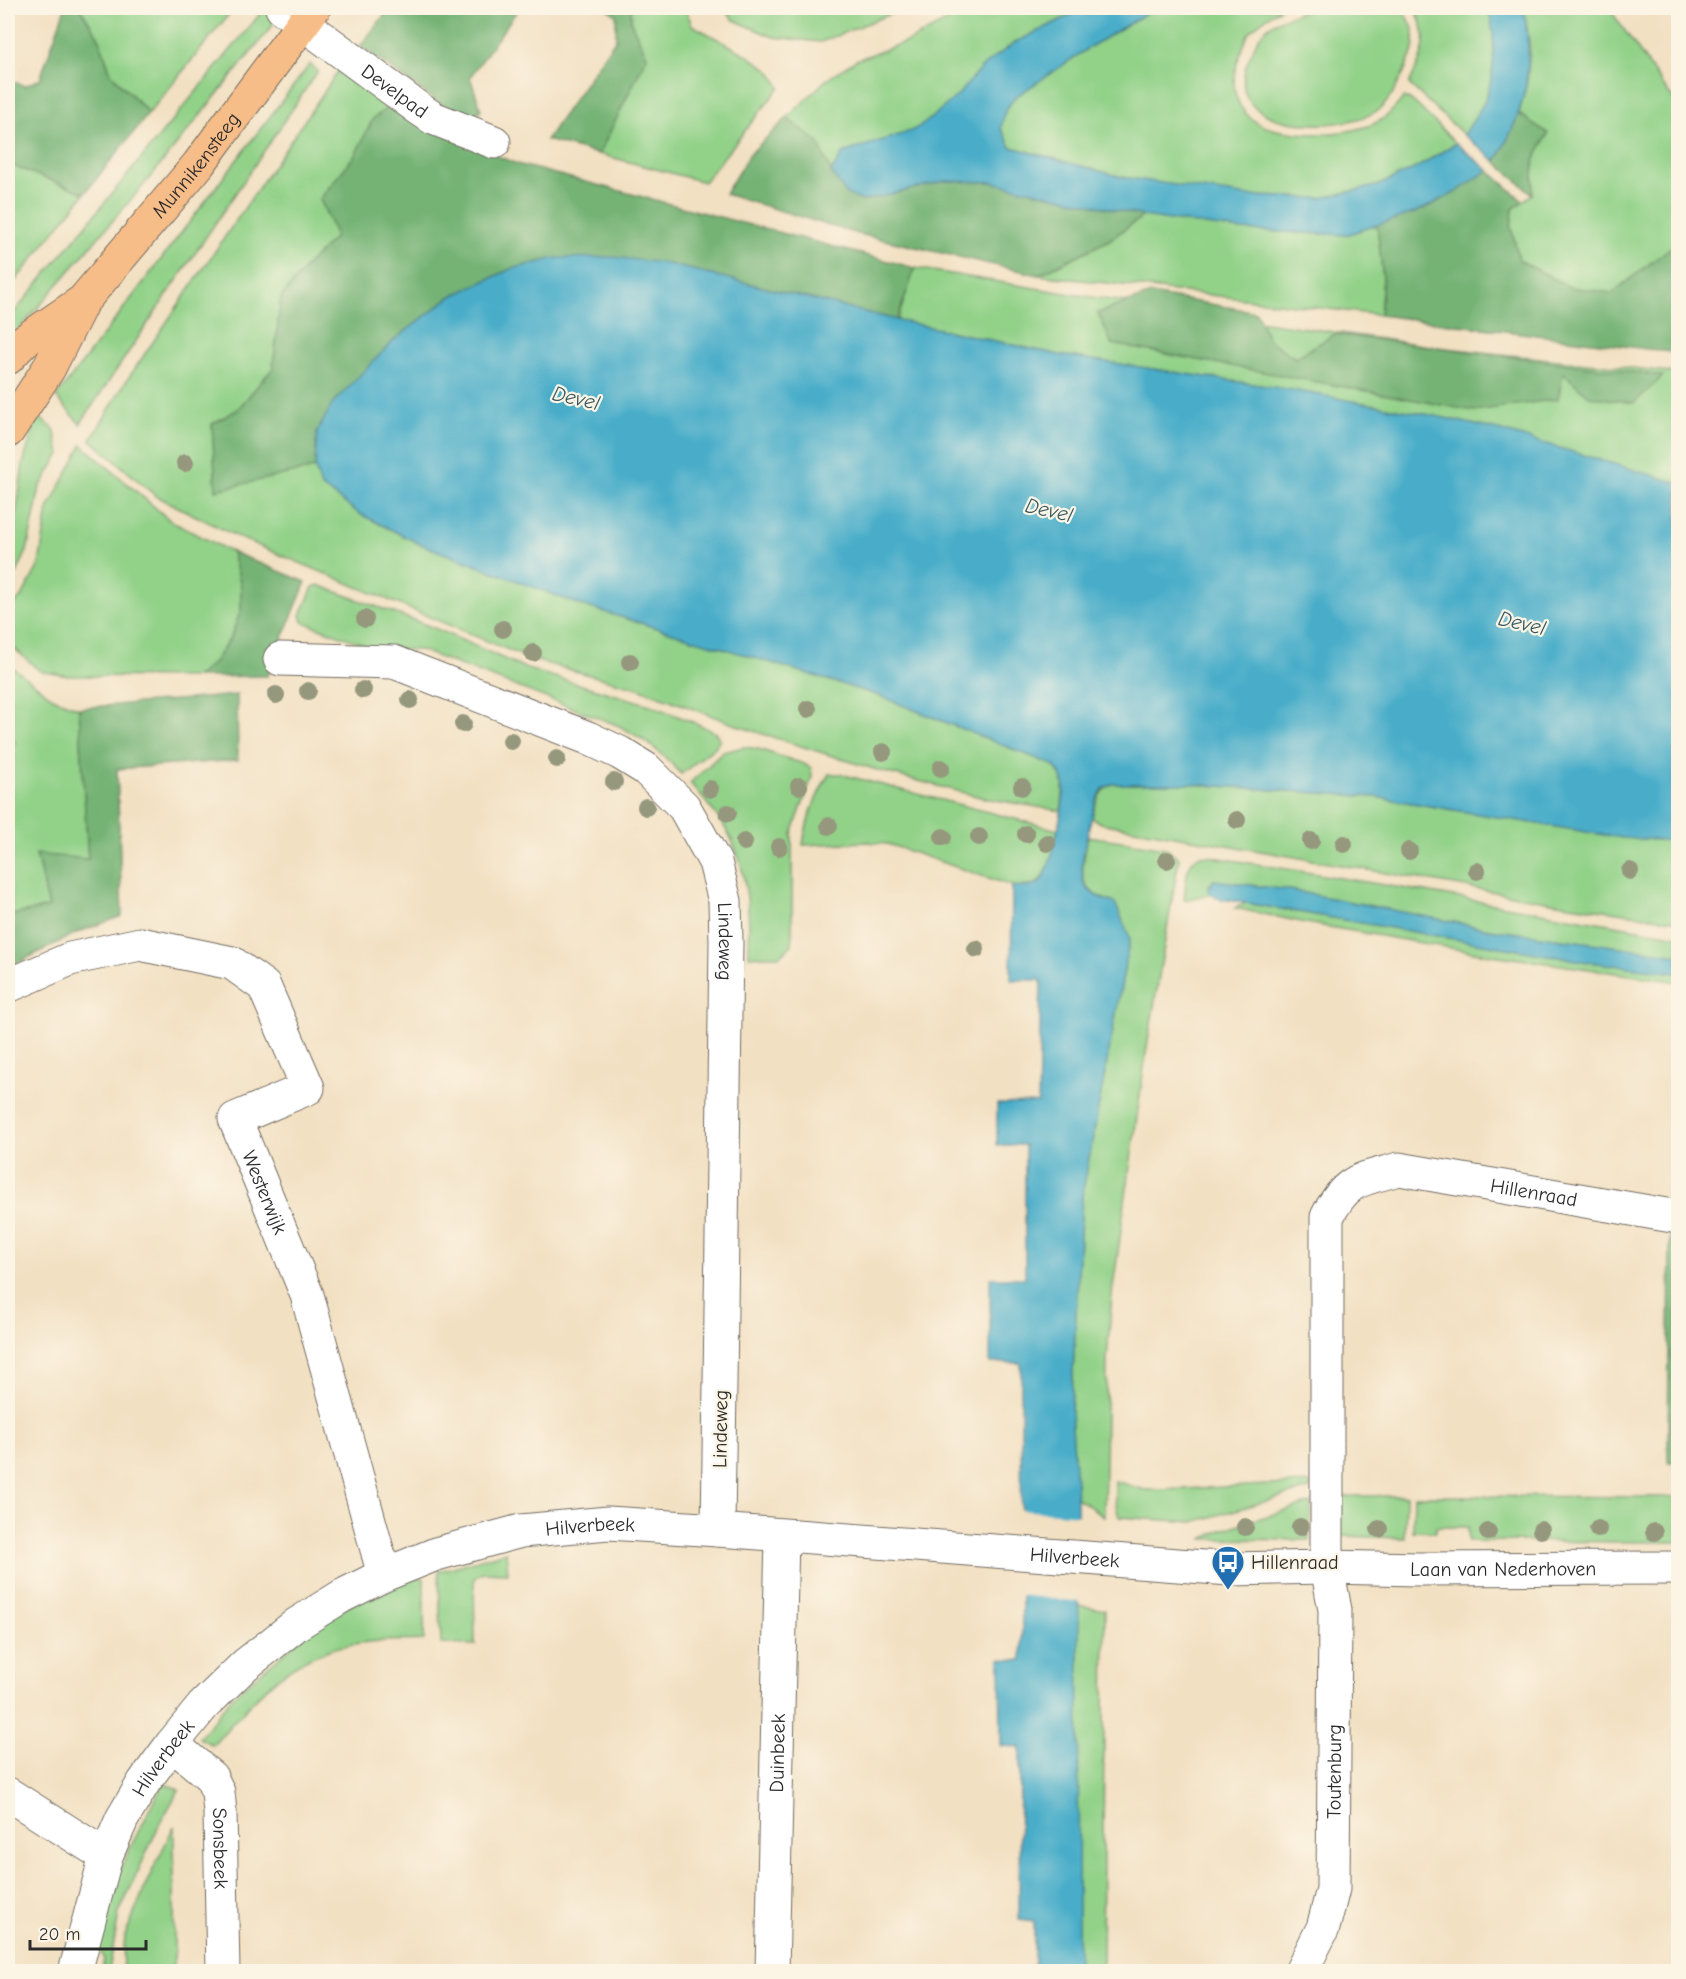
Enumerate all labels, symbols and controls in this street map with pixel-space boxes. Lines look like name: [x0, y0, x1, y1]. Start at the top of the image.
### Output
street label: Develpad: [357, 59, 432, 123]
street label: Munnikensteeg: [147, 108, 245, 223]
water label: Devel: [550, 381, 602, 415]
water label: Devel: [1023, 493, 1075, 527]
water label: Devel: [1496, 606, 1548, 640]
street label: Lindeweg: [713, 902, 737, 981]
street label: Westerwijk: [237, 1147, 292, 1238]
street label: Hillenraad: [1489, 1174, 1579, 1211]
street label: Lindeweg: [708, 1390, 733, 1468]
street label: Hilverbeek: [544, 1512, 636, 1541]
street label: Hilverbeek: [1029, 1543, 1121, 1573]
bus stop icon: Hillenraad: [1210, 1544, 1246, 1591]
place label: Hillenraad: [1251, 1551, 1339, 1574]
street label: Laan van Nederhoven: [1410, 1557, 1596, 1581]
street label: Duinbeek: [765, 1713, 790, 1793]
street label: Hilverbeek: [127, 1715, 199, 1800]
street label: Toutenburg: [1323, 1724, 1346, 1819]
street label: Sonsbeek: [208, 1807, 232, 1890]
scale bar: [30, 1913, 146, 1951]
text: 20 m: [39, 1924, 80, 1945]

